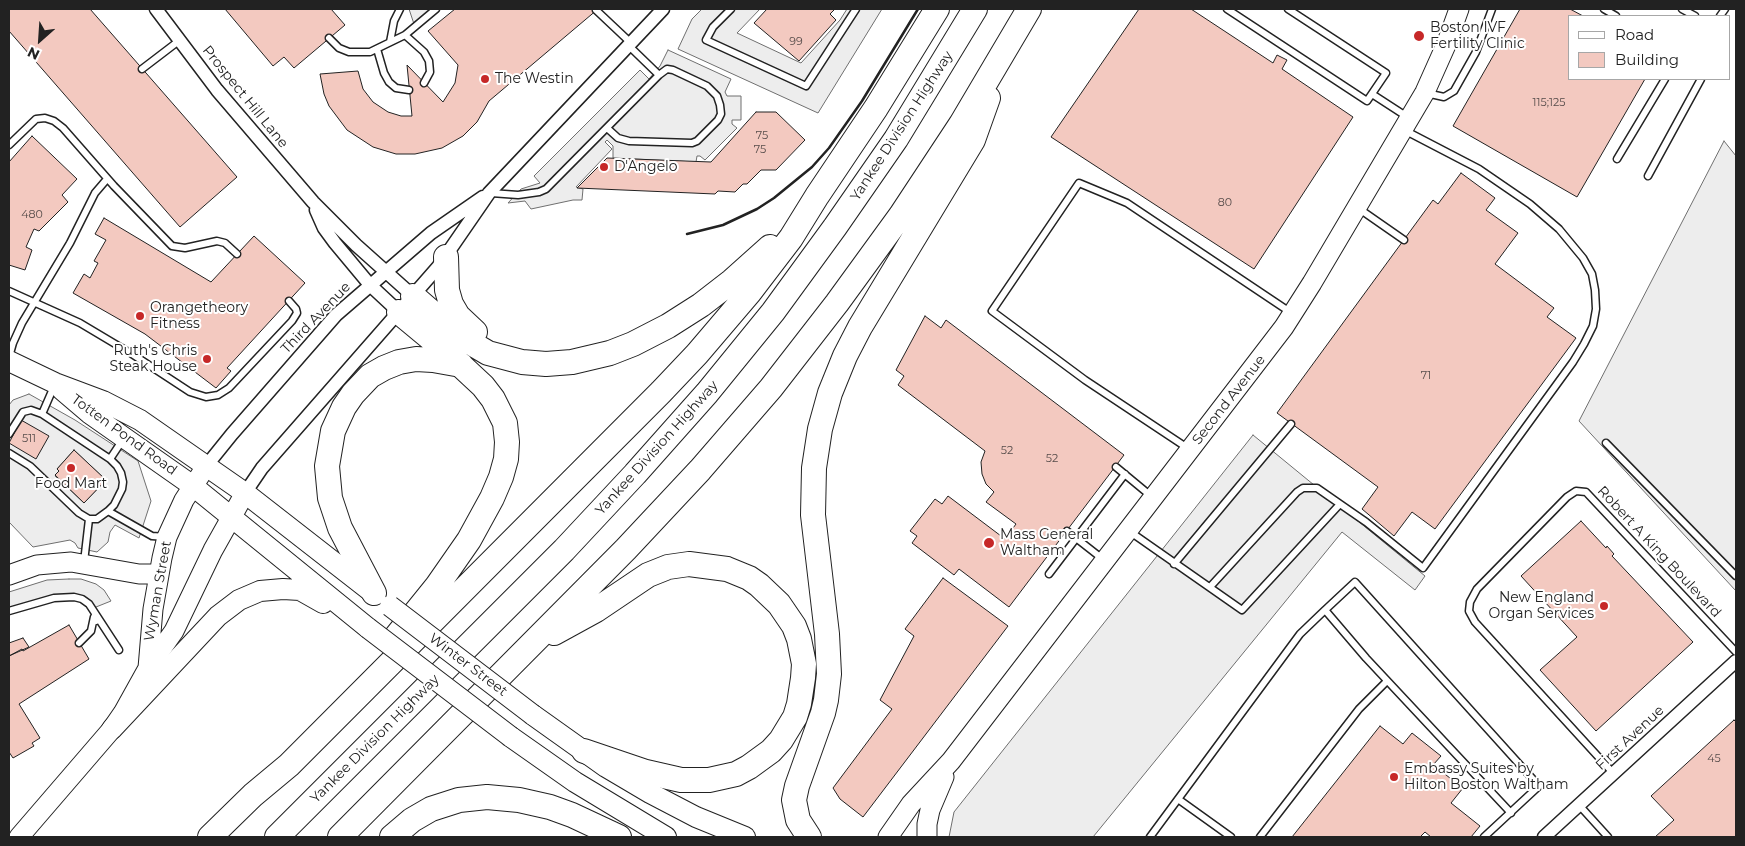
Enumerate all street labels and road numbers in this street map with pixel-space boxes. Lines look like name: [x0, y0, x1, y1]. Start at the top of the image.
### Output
street label: Prospect Hill Lane: [199, 42, 291, 152]
street label: Yankee Division Highway: [847, 48, 957, 204]
street label: Third Avenue: [278, 279, 354, 357]
street label: Second Avenue: [1189, 352, 1269, 448]
street label: Yankee Division Highway: [592, 377, 722, 519]
street label: Totten Pond Road: [68, 391, 180, 479]
street label: Robert A King Boulevard: [1594, 483, 1724, 621]
street label: Wyman Street: [141, 539, 175, 643]
street label: Winter Street: [425, 630, 511, 700]
street label: Yankee Division Highway: [307, 671, 443, 807]
street label: First Avenue: [1592, 702, 1668, 774]

